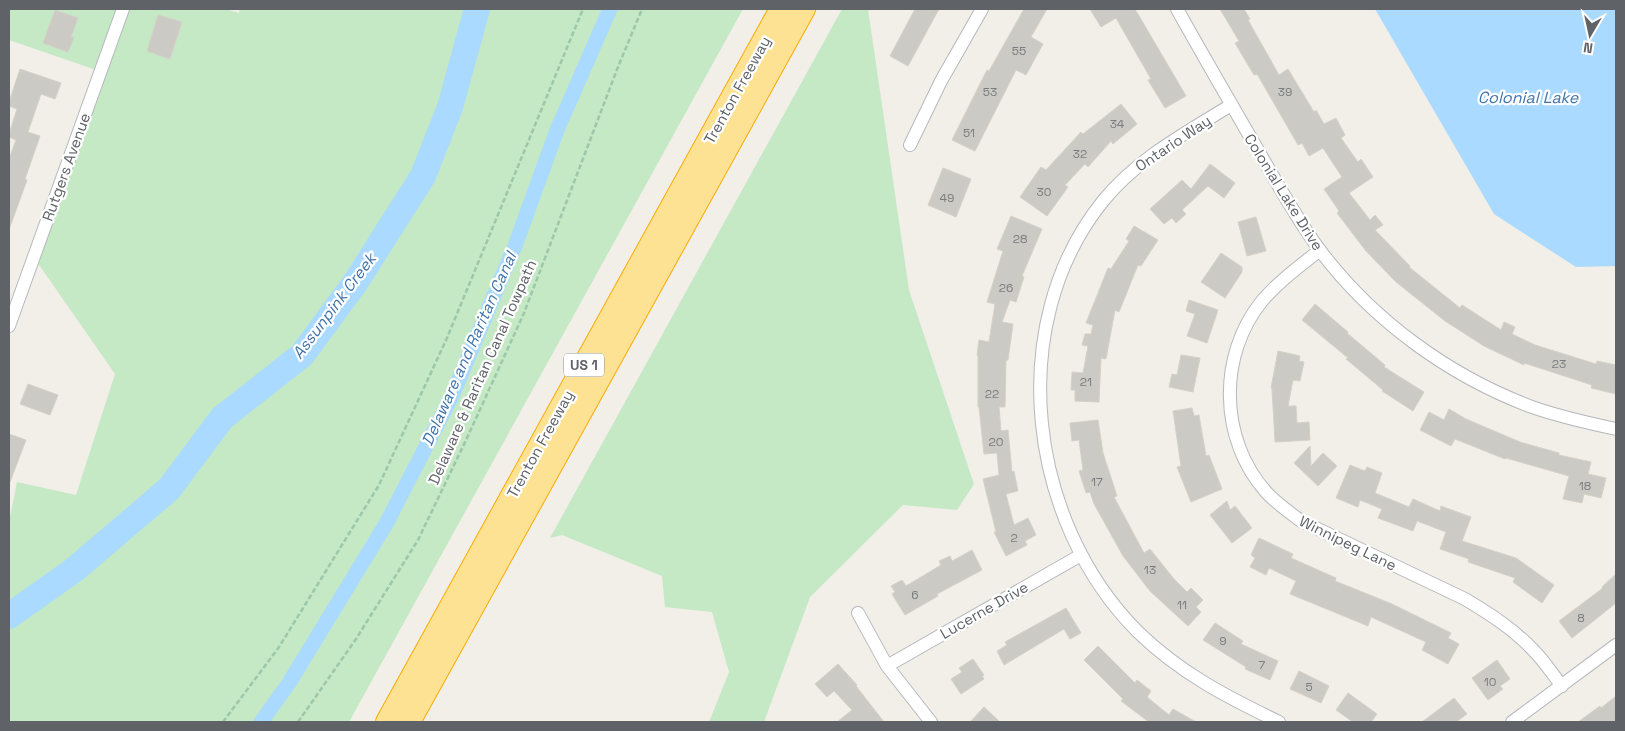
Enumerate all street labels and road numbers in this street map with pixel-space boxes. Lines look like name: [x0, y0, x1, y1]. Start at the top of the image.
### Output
street label: Trenton Freeway: [699, 33, 775, 147]
street label: Rutgers Avenue: [38, 110, 94, 224]
street label: Ontario Way: [1131, 111, 1215, 175]
street label: Colonial Lake Drive: [1240, 130, 1328, 254]
street label: Delaware & Raritan Canal Towpath: [424, 257, 540, 487]
road number: US 1: [564, 354, 604, 376]
street label: Trenton Freeway: [502, 387, 578, 501]
street label: Winnipeg Lane: [1296, 511, 1400, 575]
street label: Lucerne Drive: [937, 577, 1032, 643]

